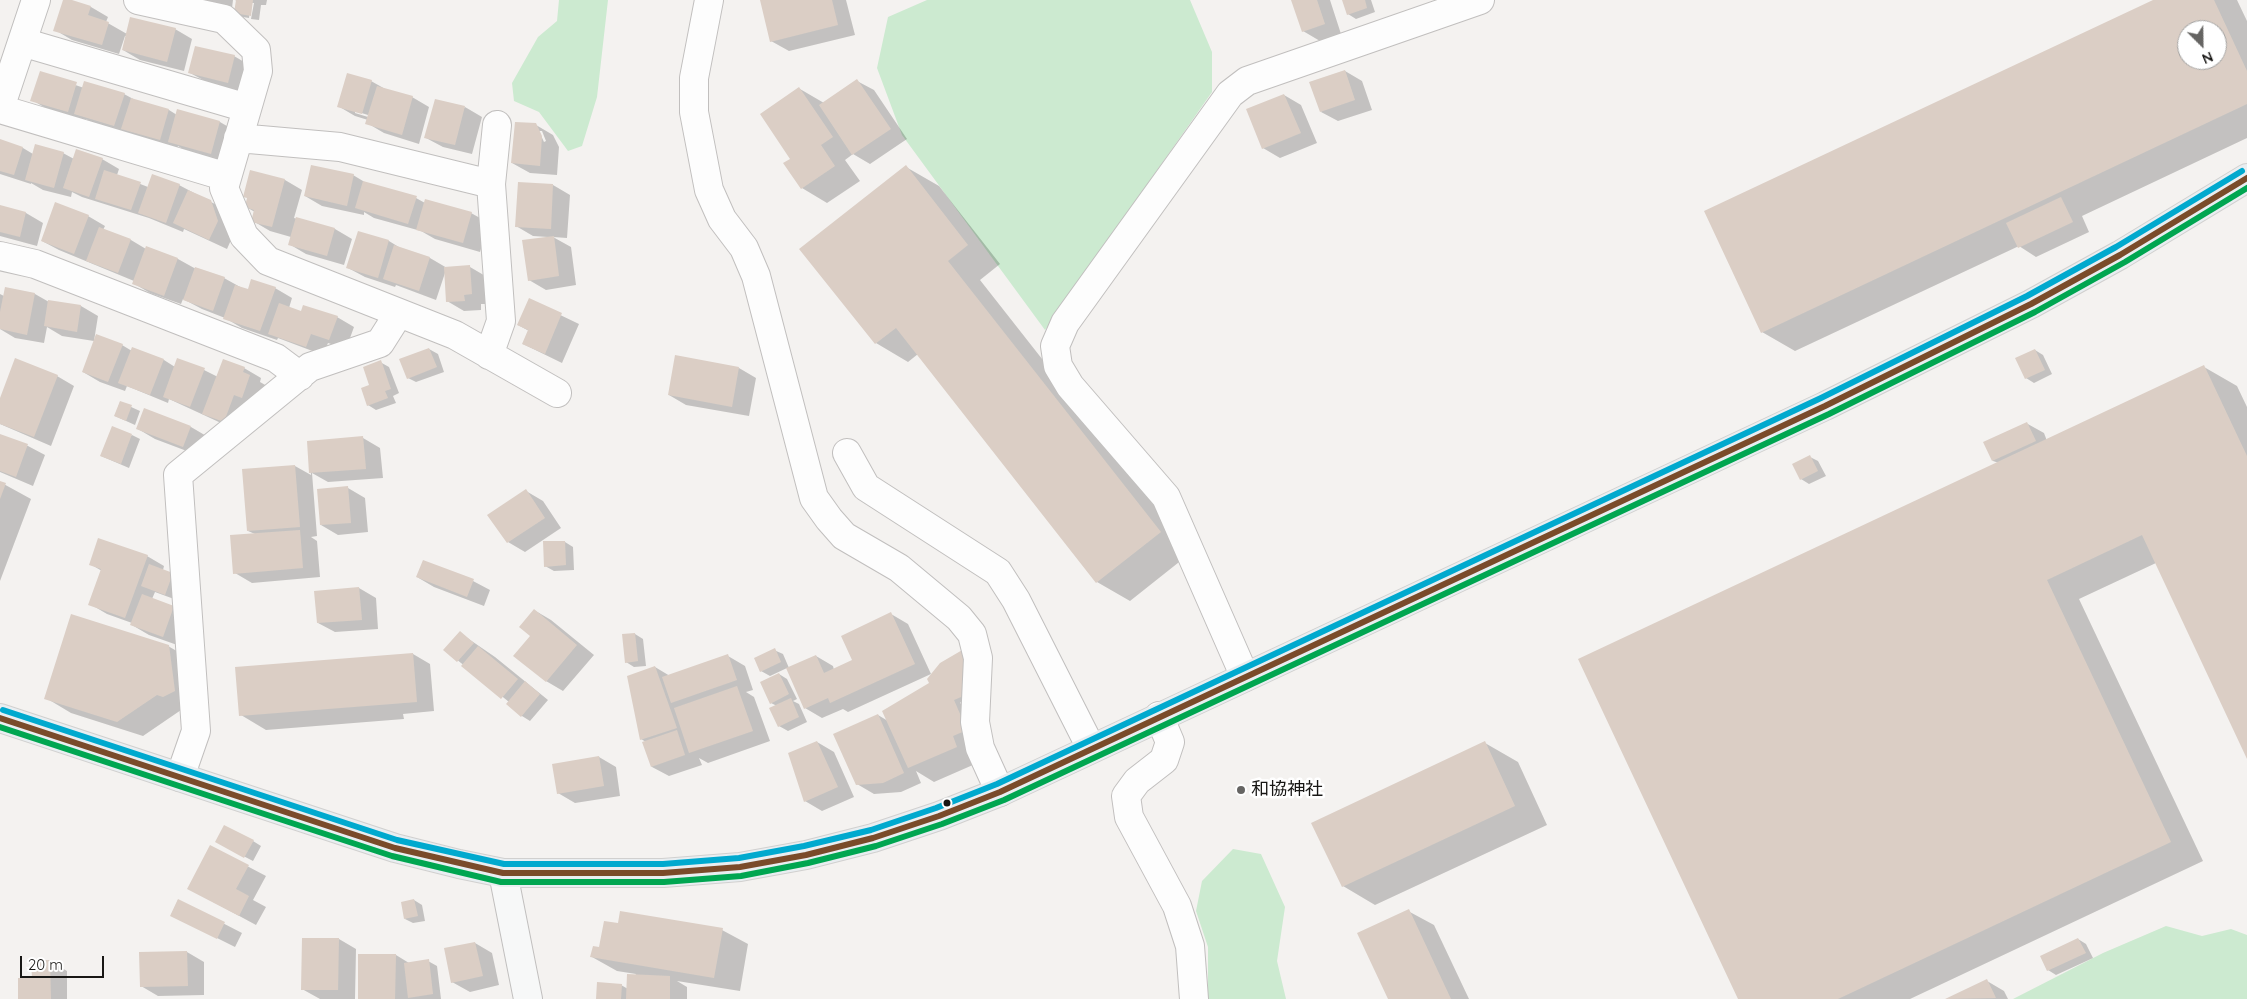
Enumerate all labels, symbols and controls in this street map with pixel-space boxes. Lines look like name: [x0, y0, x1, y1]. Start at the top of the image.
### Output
north arrow: [2177, 20, 2227, 70]
text: N: [2199, 48, 2216, 68]
place label: 和協神社: [1251, 779, 1323, 801]
marker: 和協神社: [1235, 784, 1247, 796]
unlabelled marker: [942, 798, 952, 808]
scale bar: [22, 946, 106, 978]
text: 20 m: [28, 955, 63, 974]

